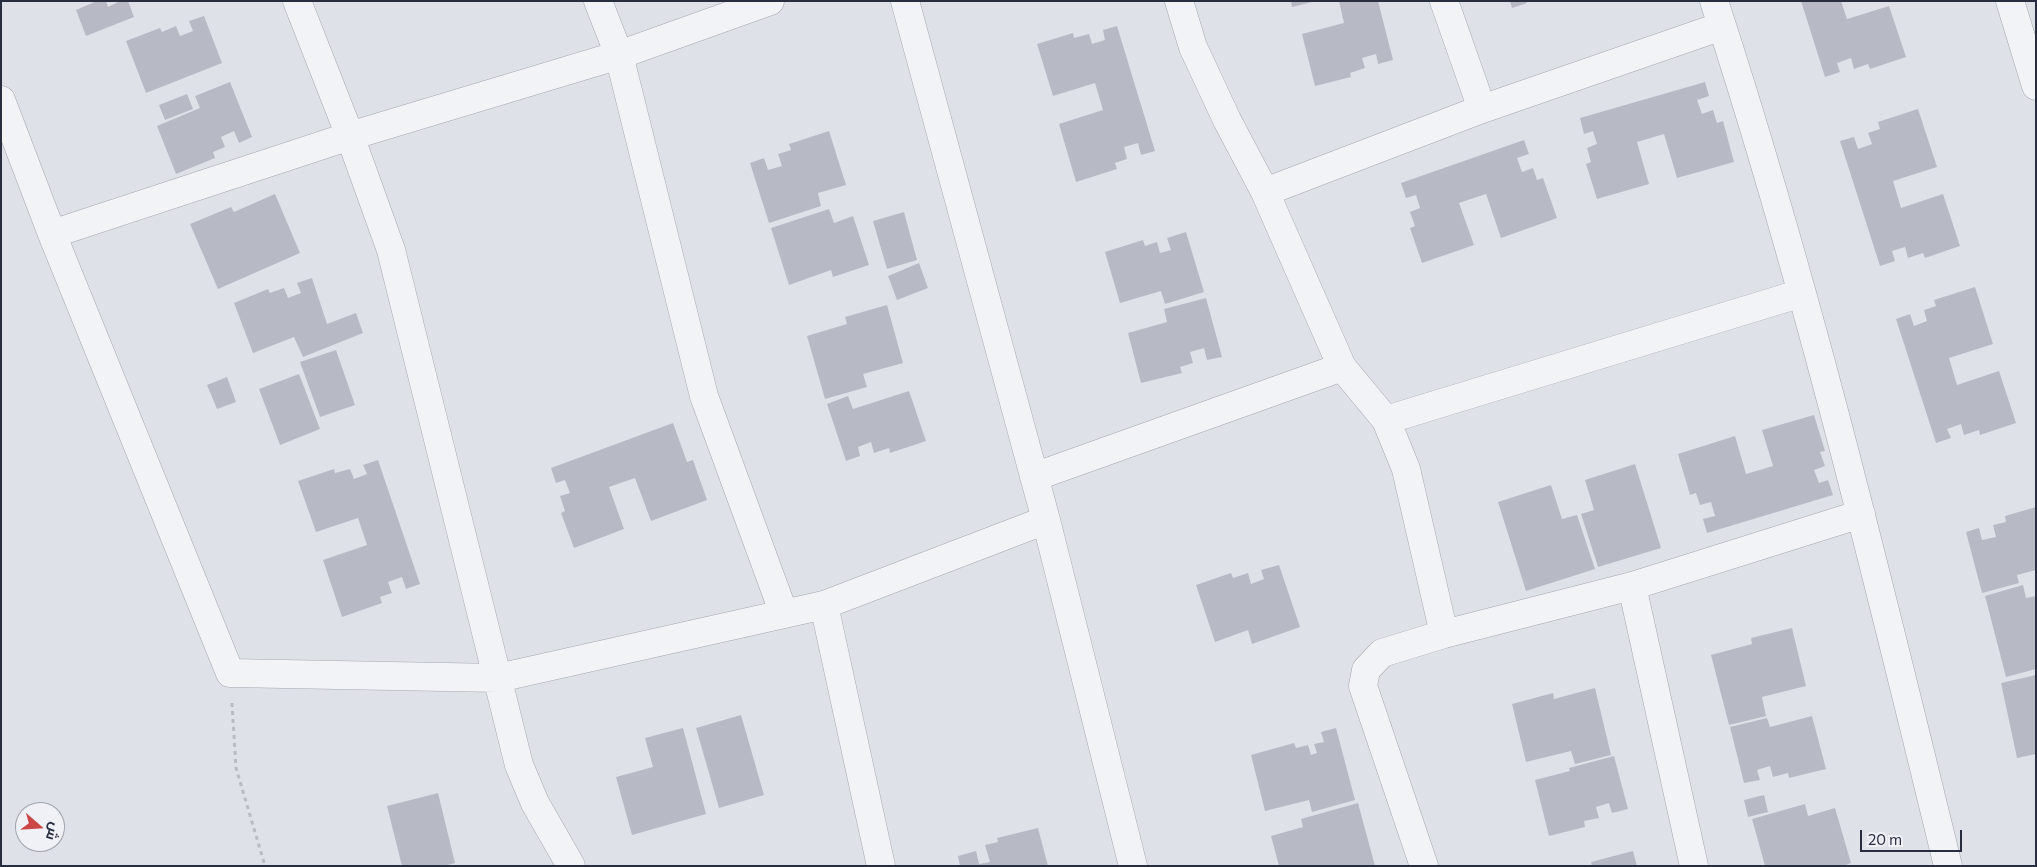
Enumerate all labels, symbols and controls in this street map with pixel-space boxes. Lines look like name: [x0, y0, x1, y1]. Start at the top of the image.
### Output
north arrow: [15, 802, 65, 852]
text: ش: [43, 820, 65, 843]
scale bar: [1862, 820, 1964, 852]
text: 20 m: [1868, 830, 1902, 848]

